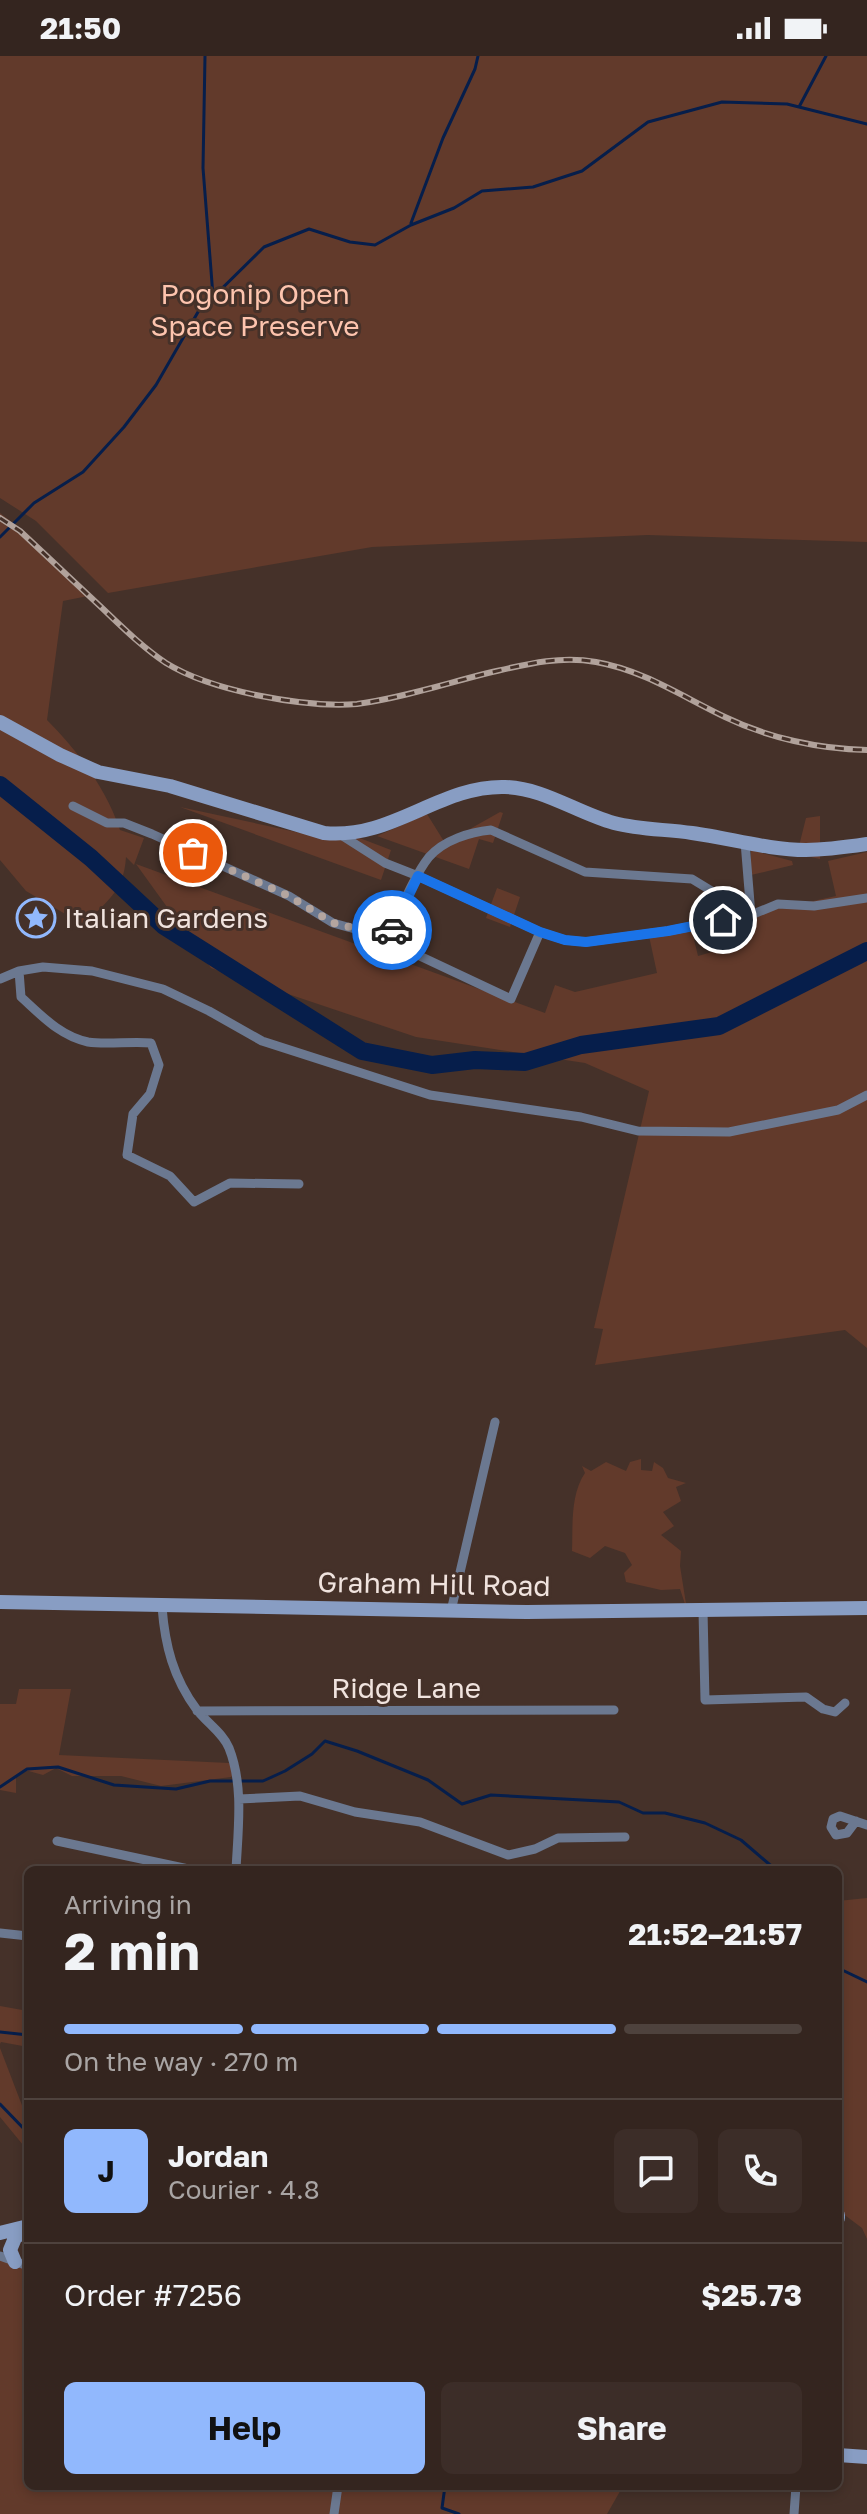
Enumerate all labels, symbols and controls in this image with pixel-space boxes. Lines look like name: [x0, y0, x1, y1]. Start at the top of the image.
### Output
text: 21:50: [40, 10, 121, 46]
park label: Pogonip Open Space Preserve: [151, 277, 359, 342]
pin: [159, 819, 227, 887]
icon: bag: [171, 831, 215, 875]
pin: [689, 886, 757, 954]
courier: [352, 890, 432, 970]
place icon: Italian Gardens: [15, 897, 57, 939]
icon: home: [701, 898, 745, 942]
place label: Italian Gardens: [64, 901, 268, 934]
icon: car: [370, 908, 414, 952]
street label: Graham Hill Road: [317, 1565, 551, 1602]
street label: Ridge Lane: [331, 1671, 481, 1704]
text: Arriving in: [64, 1889, 192, 1920]
text: 21:52–21:57: [628, 1916, 802, 1952]
text: 2 min: [64, 1919, 200, 1981]
text: On the way · 270 m: [64, 2046, 298, 2077]
button: chat: [614, 2129, 698, 2213]
button: phone: [718, 2129, 802, 2213]
text: Jordan: [168, 2138, 268, 2174]
text: J: [97, 2153, 115, 2189]
text: Courier · 4.8: [168, 2174, 320, 2205]
text: Order #7256: [64, 2277, 242, 2313]
text: $25.73: [701, 2277, 802, 2313]
button: Help: [64, 2382, 425, 2474]
button: Share: [441, 2382, 802, 2474]

